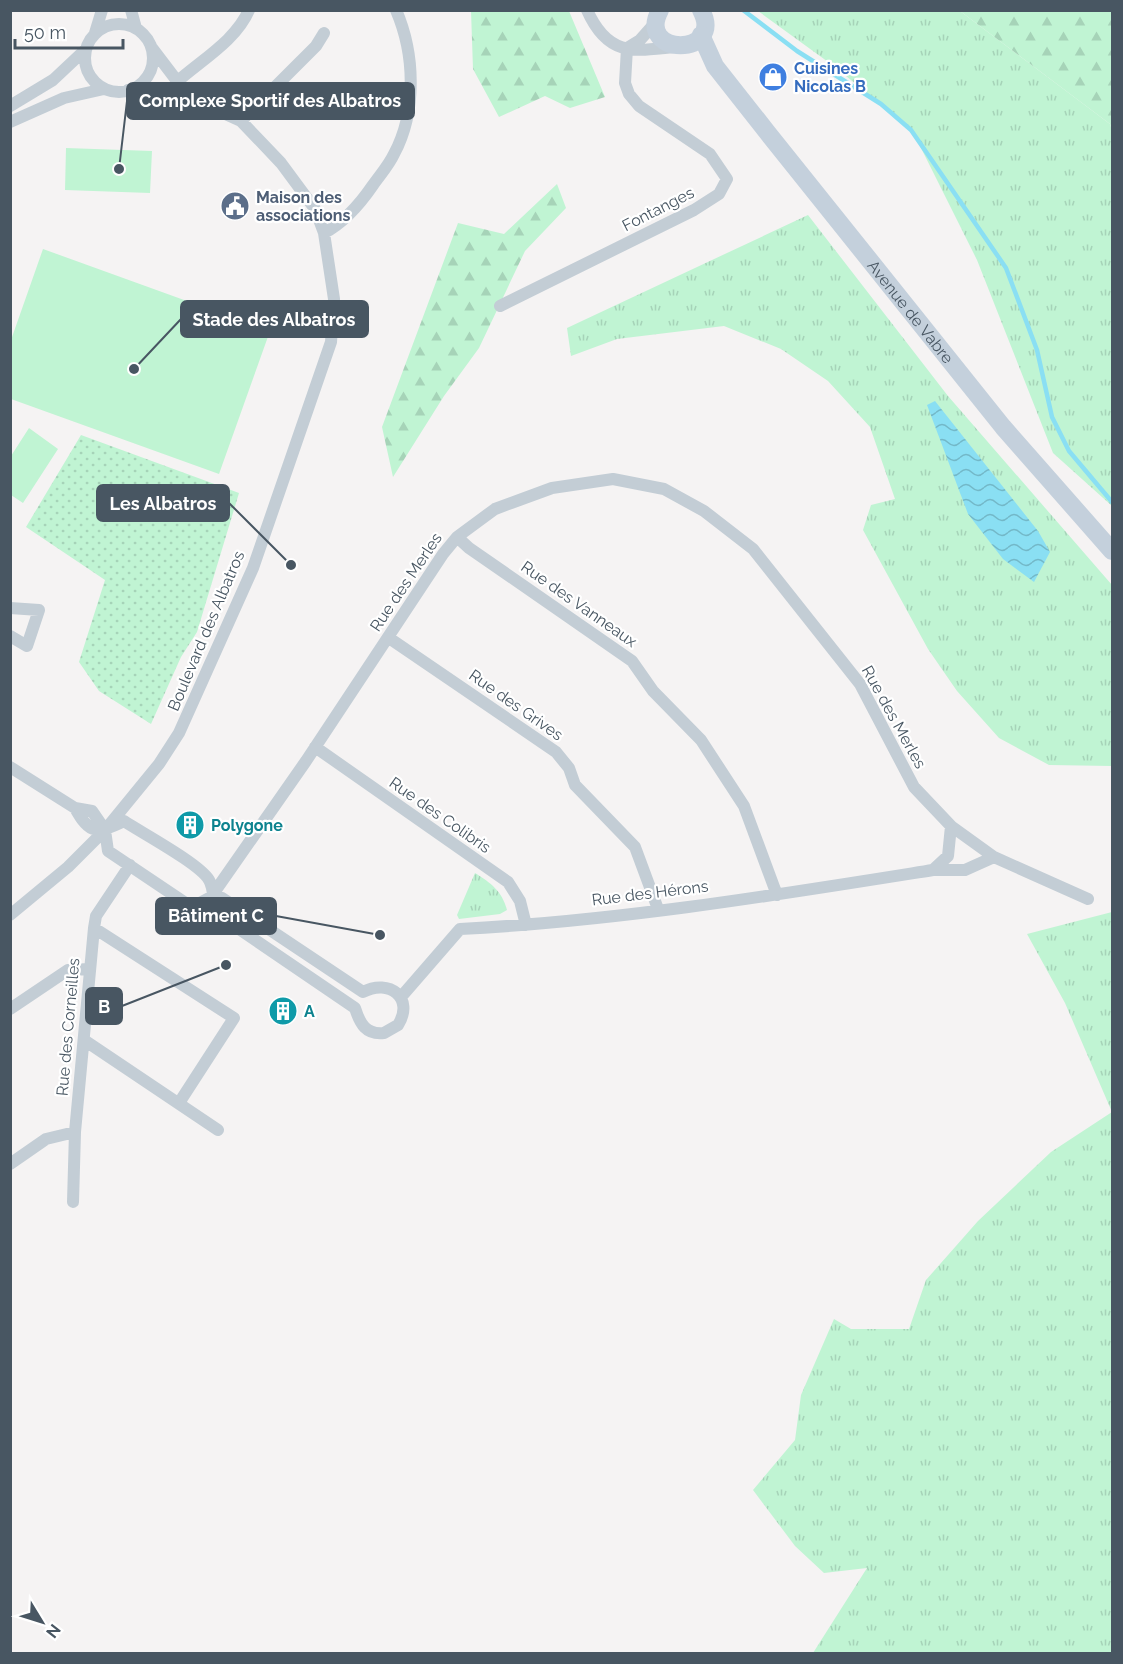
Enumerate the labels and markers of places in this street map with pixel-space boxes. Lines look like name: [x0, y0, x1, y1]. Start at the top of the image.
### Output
place label: Cuisines Nicolas B: [794, 59, 866, 96]
shop icon: Cuisines Nicolas B: [757, 61, 789, 93]
callout: Complexe Sportif des Albatros: [127, 83, 414, 119]
place label: Maison des associations: [256, 188, 350, 225]
public building icon: Maison des associations: [219, 190, 251, 222]
callout: Stade des Albatros: [181, 301, 368, 337]
callout: Les Albatros: [97, 485, 229, 521]
building icon: Polygone: [174, 809, 206, 841]
place label: Polygone: [211, 816, 283, 835]
callout: Bâtiment C: [156, 898, 276, 934]
callout: B: [86, 988, 122, 1024]
building icon: A: [267, 995, 299, 1027]
place label: A: [304, 1002, 315, 1021]

